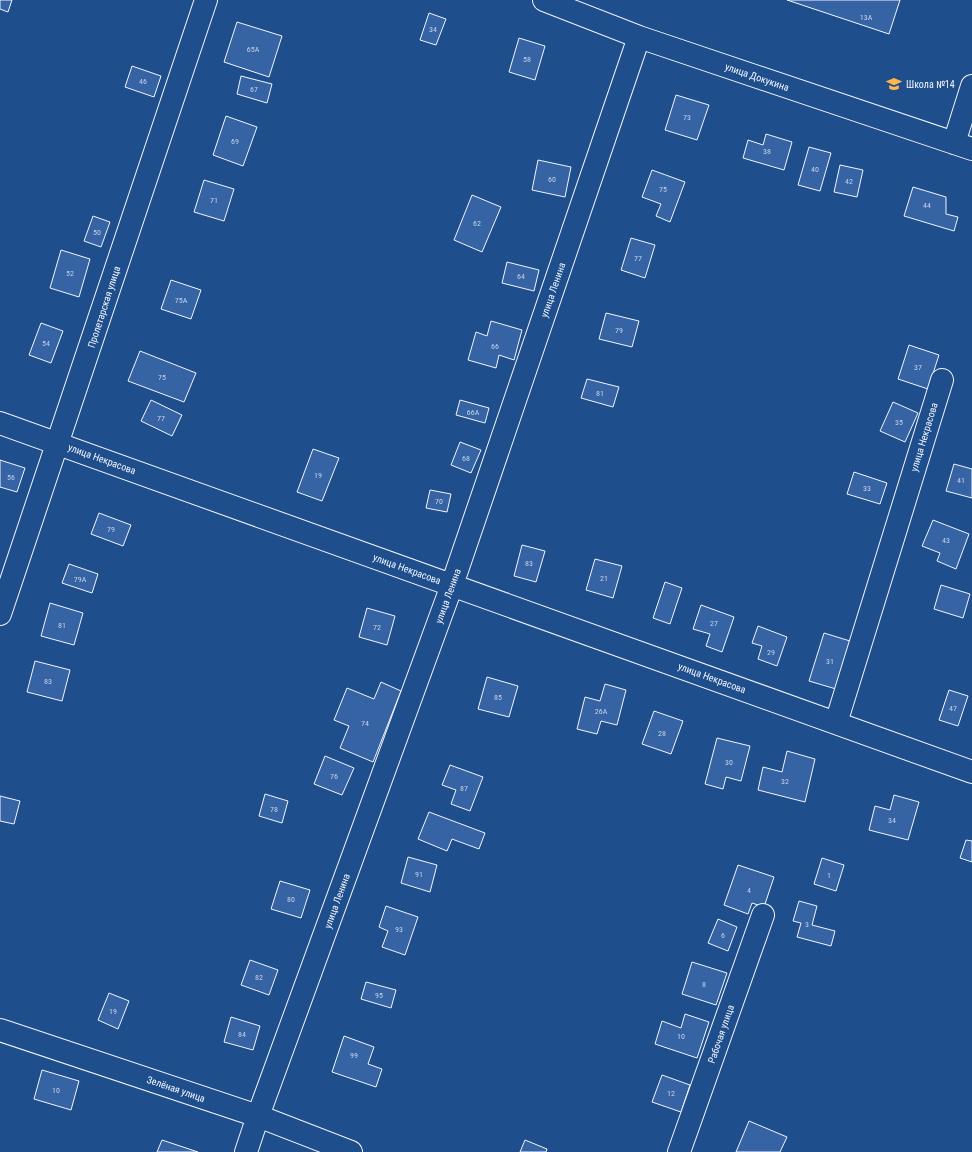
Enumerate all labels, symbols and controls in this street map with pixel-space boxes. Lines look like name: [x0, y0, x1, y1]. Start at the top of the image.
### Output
house number: 13А: [860, 13, 873, 22]
house number: 34: [429, 25, 437, 34]
house number: 65А: [247, 45, 260, 54]
house number: 58: [523, 55, 531, 64]
street label: улица Докукина: [724, 61, 791, 93]
school or university icon: Школа №14: [885, 75, 903, 93]
house number: 46: [139, 77, 147, 86]
place label: Школа №14: [906, 79, 955, 90]
house number: 67: [250, 85, 258, 94]
house number: 73: [683, 113, 691, 122]
house number: 69: [231, 137, 239, 146]
house number: 38: [763, 147, 771, 156]
house number: 40: [811, 165, 819, 174]
house number: 60: [548, 175, 556, 184]
house number: 42: [845, 177, 853, 186]
house number: 75: [659, 185, 667, 194]
house number: 71: [210, 196, 218, 205]
house number: 44: [923, 201, 931, 210]
house number: 62: [473, 219, 481, 228]
house number: 50: [93, 228, 101, 237]
house number: 77: [634, 254, 642, 263]
street label: улица Ленина: [538, 261, 568, 319]
street label: Пролетарская улица: [86, 265, 122, 349]
house number: 52: [66, 269, 74, 278]
house number: 64: [517, 272, 525, 281]
house number: 75А: [175, 296, 188, 305]
house number: 79: [615, 326, 623, 335]
house number: 54: [42, 339, 50, 348]
house number: 66: [491, 342, 499, 351]
house number: 37: [914, 363, 922, 372]
house number: 75: [158, 373, 166, 382]
house number: 81: [596, 389, 604, 398]
street label: улица Некрасова: [908, 401, 940, 473]
house number: 66А: [467, 408, 480, 417]
house number: 77: [157, 414, 165, 423]
house number: 35: [895, 418, 903, 427]
street label: улица Некрасова: [67, 442, 138, 476]
house number: 68: [462, 454, 470, 463]
house number: 19: [314, 471, 322, 480]
house number: 56: [7, 473, 15, 482]
house number: 41: [957, 476, 965, 485]
house number: 33: [863, 484, 871, 493]
house number: 70: [435, 497, 443, 506]
house number: 79: [107, 525, 115, 534]
house number: 43: [942, 536, 950, 545]
street label: улица Некрасова: [372, 552, 443, 586]
house number: 83: [525, 559, 533, 568]
street label: улица Ленина: [433, 567, 463, 625]
house number: 21: [600, 574, 608, 583]
house number: 79А: [74, 575, 87, 584]
house number: 27: [710, 619, 718, 628]
house number: 81: [58, 621, 66, 630]
house number: 72: [373, 623, 381, 632]
house number: 29: [767, 648, 775, 657]
house number: 31: [826, 657, 834, 666]
street label: улица Некрасова: [677, 661, 748, 695]
house number: 83: [44, 677, 52, 686]
house number: 85: [494, 693, 502, 702]
house number: 47: [949, 704, 957, 713]
house number: 26А: [595, 707, 608, 716]
house number: 74: [361, 719, 369, 728]
house number: 28: [658, 729, 666, 738]
house number: 30: [725, 758, 733, 767]
house number: 76: [330, 772, 338, 781]
house number: 32: [781, 777, 789, 786]
house number: 87: [460, 784, 468, 793]
house number: 78: [270, 805, 278, 814]
house number: 34: [888, 816, 896, 825]
house number: 91: [415, 870, 423, 879]
house number: 1: [827, 871, 831, 880]
street label: улица Ленина: [322, 872, 352, 930]
house number: 4: [747, 886, 751, 895]
house number: 80: [287, 895, 295, 904]
house number: 3: [805, 920, 809, 929]
house number: 93: [395, 925, 403, 934]
house number: 6: [721, 931, 725, 940]
house number: 82: [255, 973, 263, 982]
house number: 8: [702, 980, 706, 989]
house number: 95: [375, 991, 383, 1000]
street label: Рабочая улица: [706, 1003, 736, 1065]
house number: 19: [109, 1007, 117, 1016]
house number: 84: [238, 1030, 246, 1039]
house number: 10: [677, 1032, 685, 1041]
house number: 99: [350, 1051, 358, 1060]
street label: Зелёная улица: [145, 1074, 207, 1104]
house number: 10: [52, 1086, 60, 1095]
house number: 12: [667, 1089, 675, 1098]

